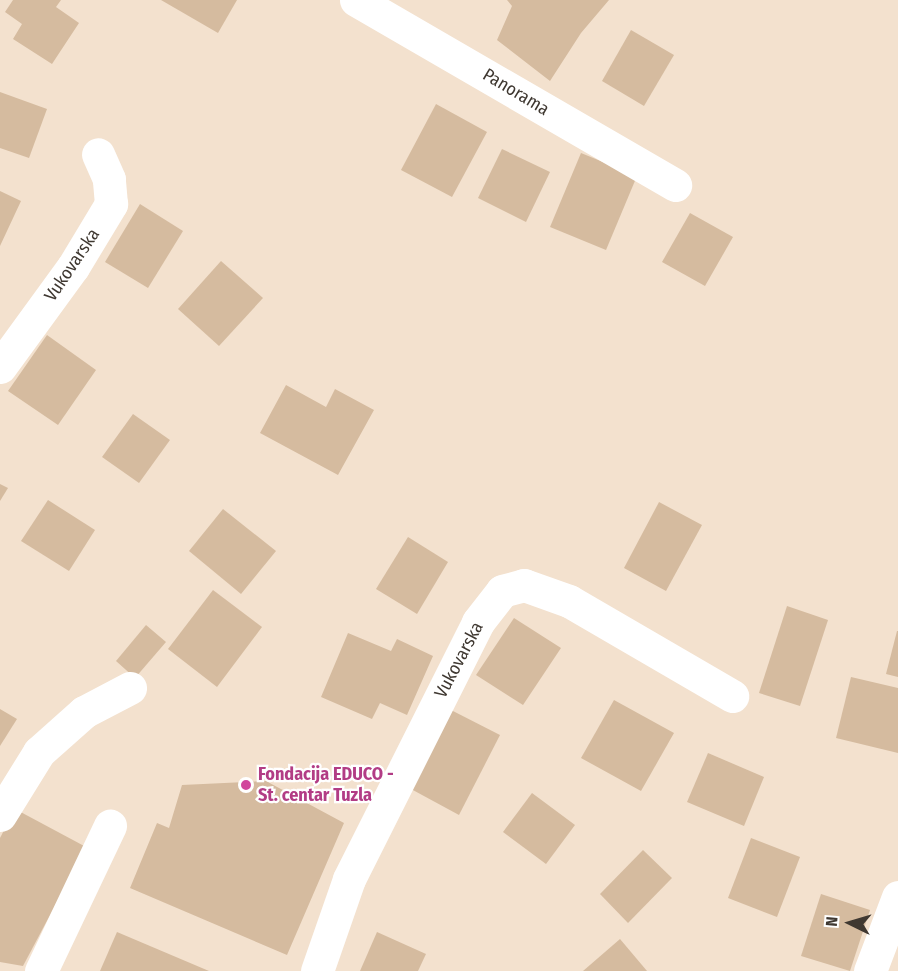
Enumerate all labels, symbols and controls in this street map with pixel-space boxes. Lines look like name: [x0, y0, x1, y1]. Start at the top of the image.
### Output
street label: Panorama: [479, 64, 553, 120]
street label: Vukovarska: [40, 225, 104, 305]
street label: Vukovarska: [430, 618, 488, 702]
place label: Fondacija EDUCO - St. centar Tuzla: [258, 764, 394, 806]
marker: Fondacija EDUCO - St. centar Tuzla: [239, 778, 253, 792]
north arrow: [820, 893, 880, 953]
text: N: [822, 916, 841, 927]

